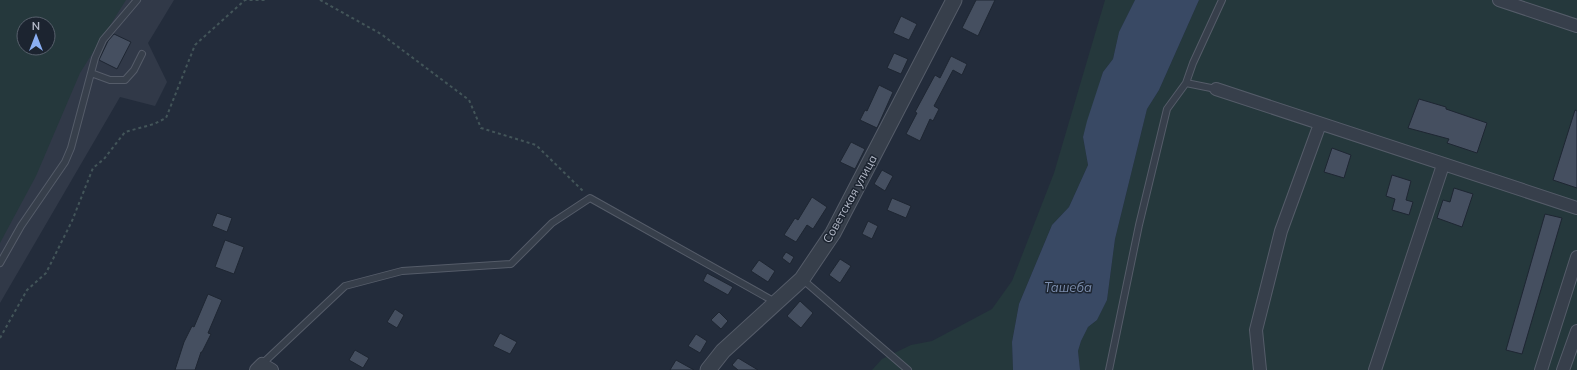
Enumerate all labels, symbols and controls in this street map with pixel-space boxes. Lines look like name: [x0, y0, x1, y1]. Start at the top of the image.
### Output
north arrow: [16, 16, 56, 56]
text: N: [32, 19, 40, 33]
street label: Советская улица: [819, 152, 880, 245]
water label: Ташеба: [1044, 279, 1092, 295]

